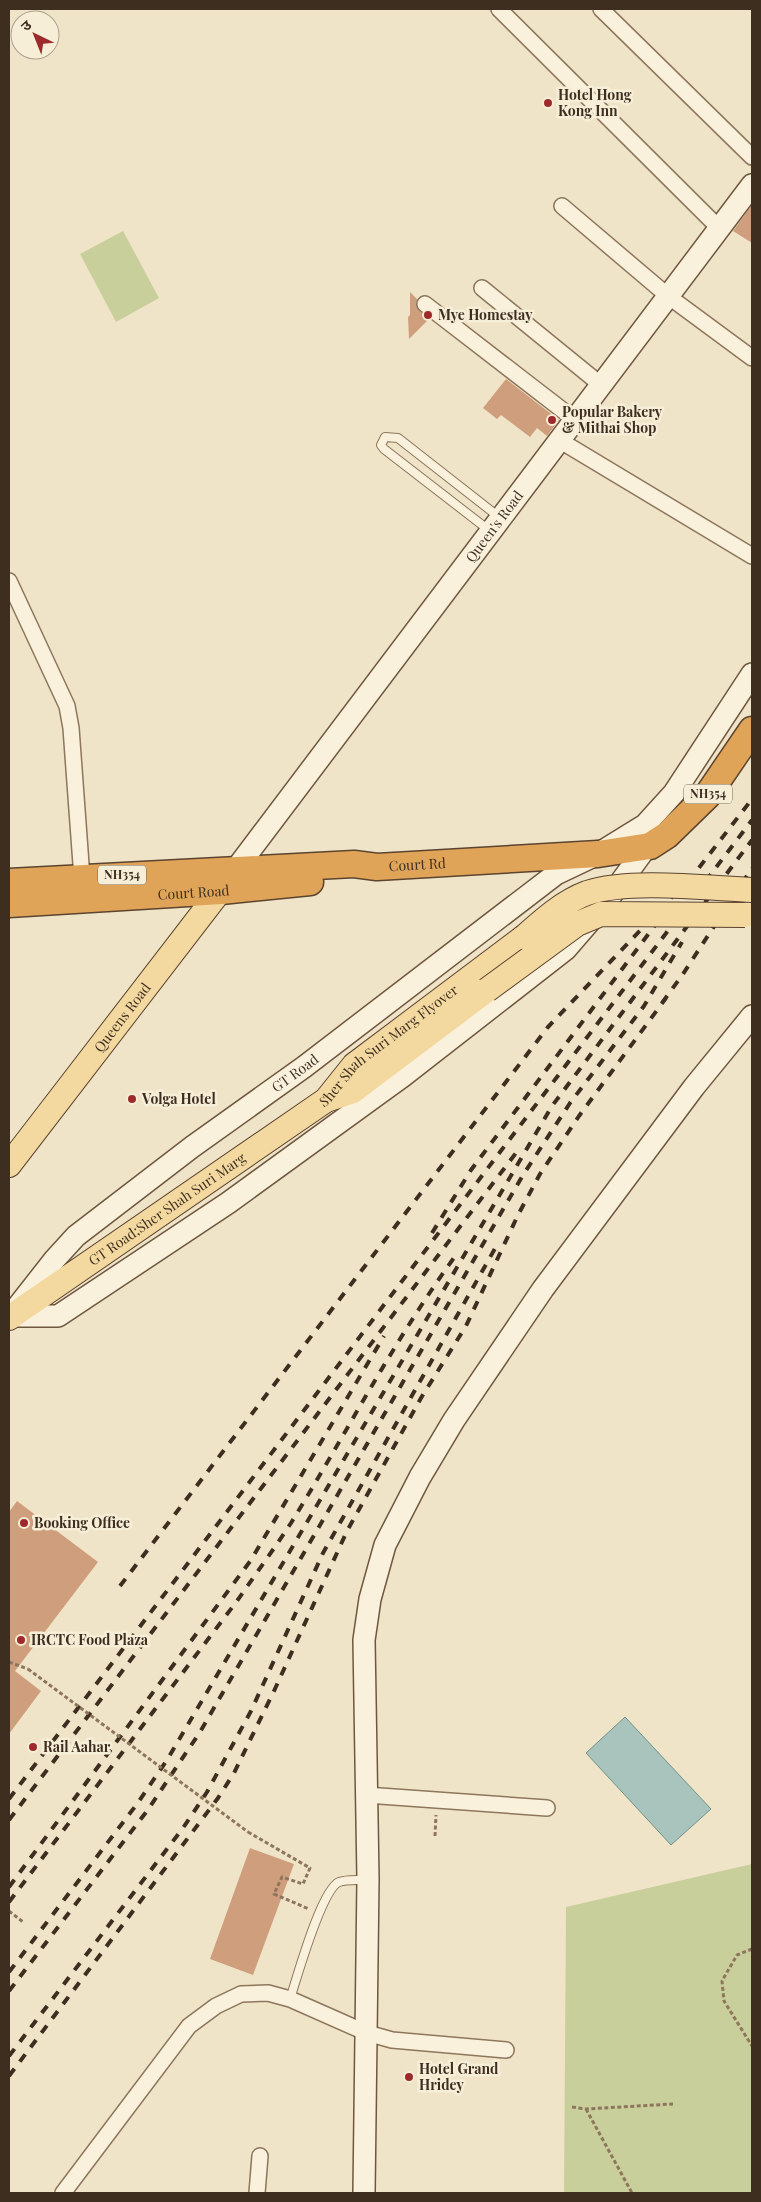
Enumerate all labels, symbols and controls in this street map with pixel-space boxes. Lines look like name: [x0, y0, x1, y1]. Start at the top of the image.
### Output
north arrow: [10, 10, 60, 60]
text: उ: [16, 15, 36, 35]
place label: Hotel Hong Kong Inn: [558, 85, 632, 120]
marker: Hotel Hong Kong Inn: [542, 97, 554, 109]
place label: Mye Homestay: [438, 305, 533, 324]
marker: Mye Homestay: [422, 309, 434, 321]
place label: Popular Bakery & Mithai Shop: [562, 402, 663, 437]
marker: Popular Bakery & Mithai Shop: [546, 414, 558, 426]
street label: Queen's Road: [461, 487, 527, 566]
road number: NH354: [684, 784, 732, 804]
street label: Court Rd: [388, 853, 446, 875]
road number: NH354: [98, 866, 146, 884]
street label: Court Road: [157, 880, 230, 904]
street label: Queens Road: [89, 979, 155, 1056]
street label: Sher Shah Suri Marg Flyover: [315, 980, 462, 1111]
street label: GT Road: [268, 1049, 322, 1096]
place label: Volga Hotel: [141, 1089, 216, 1108]
marker: Volga Hotel: [126, 1093, 138, 1105]
street label: GT Road;Sher Shah Suri Marg: [85, 1148, 250, 1270]
place label: Booking Office: [34, 1513, 130, 1532]
marker: Booking Office: [18, 1517, 30, 1529]
place label: IRCTC Food Plaza: [31, 1630, 149, 1649]
marker: IRCTC Food Plaza: [15, 1634, 27, 1646]
place label: Rail Aahar: [43, 1737, 111, 1756]
marker: Rail Aahar: [27, 1741, 39, 1753]
place label: Hotel Grand Hridey: [419, 2059, 499, 2094]
marker: Hotel Grand Hridey: [403, 2071, 415, 2083]

